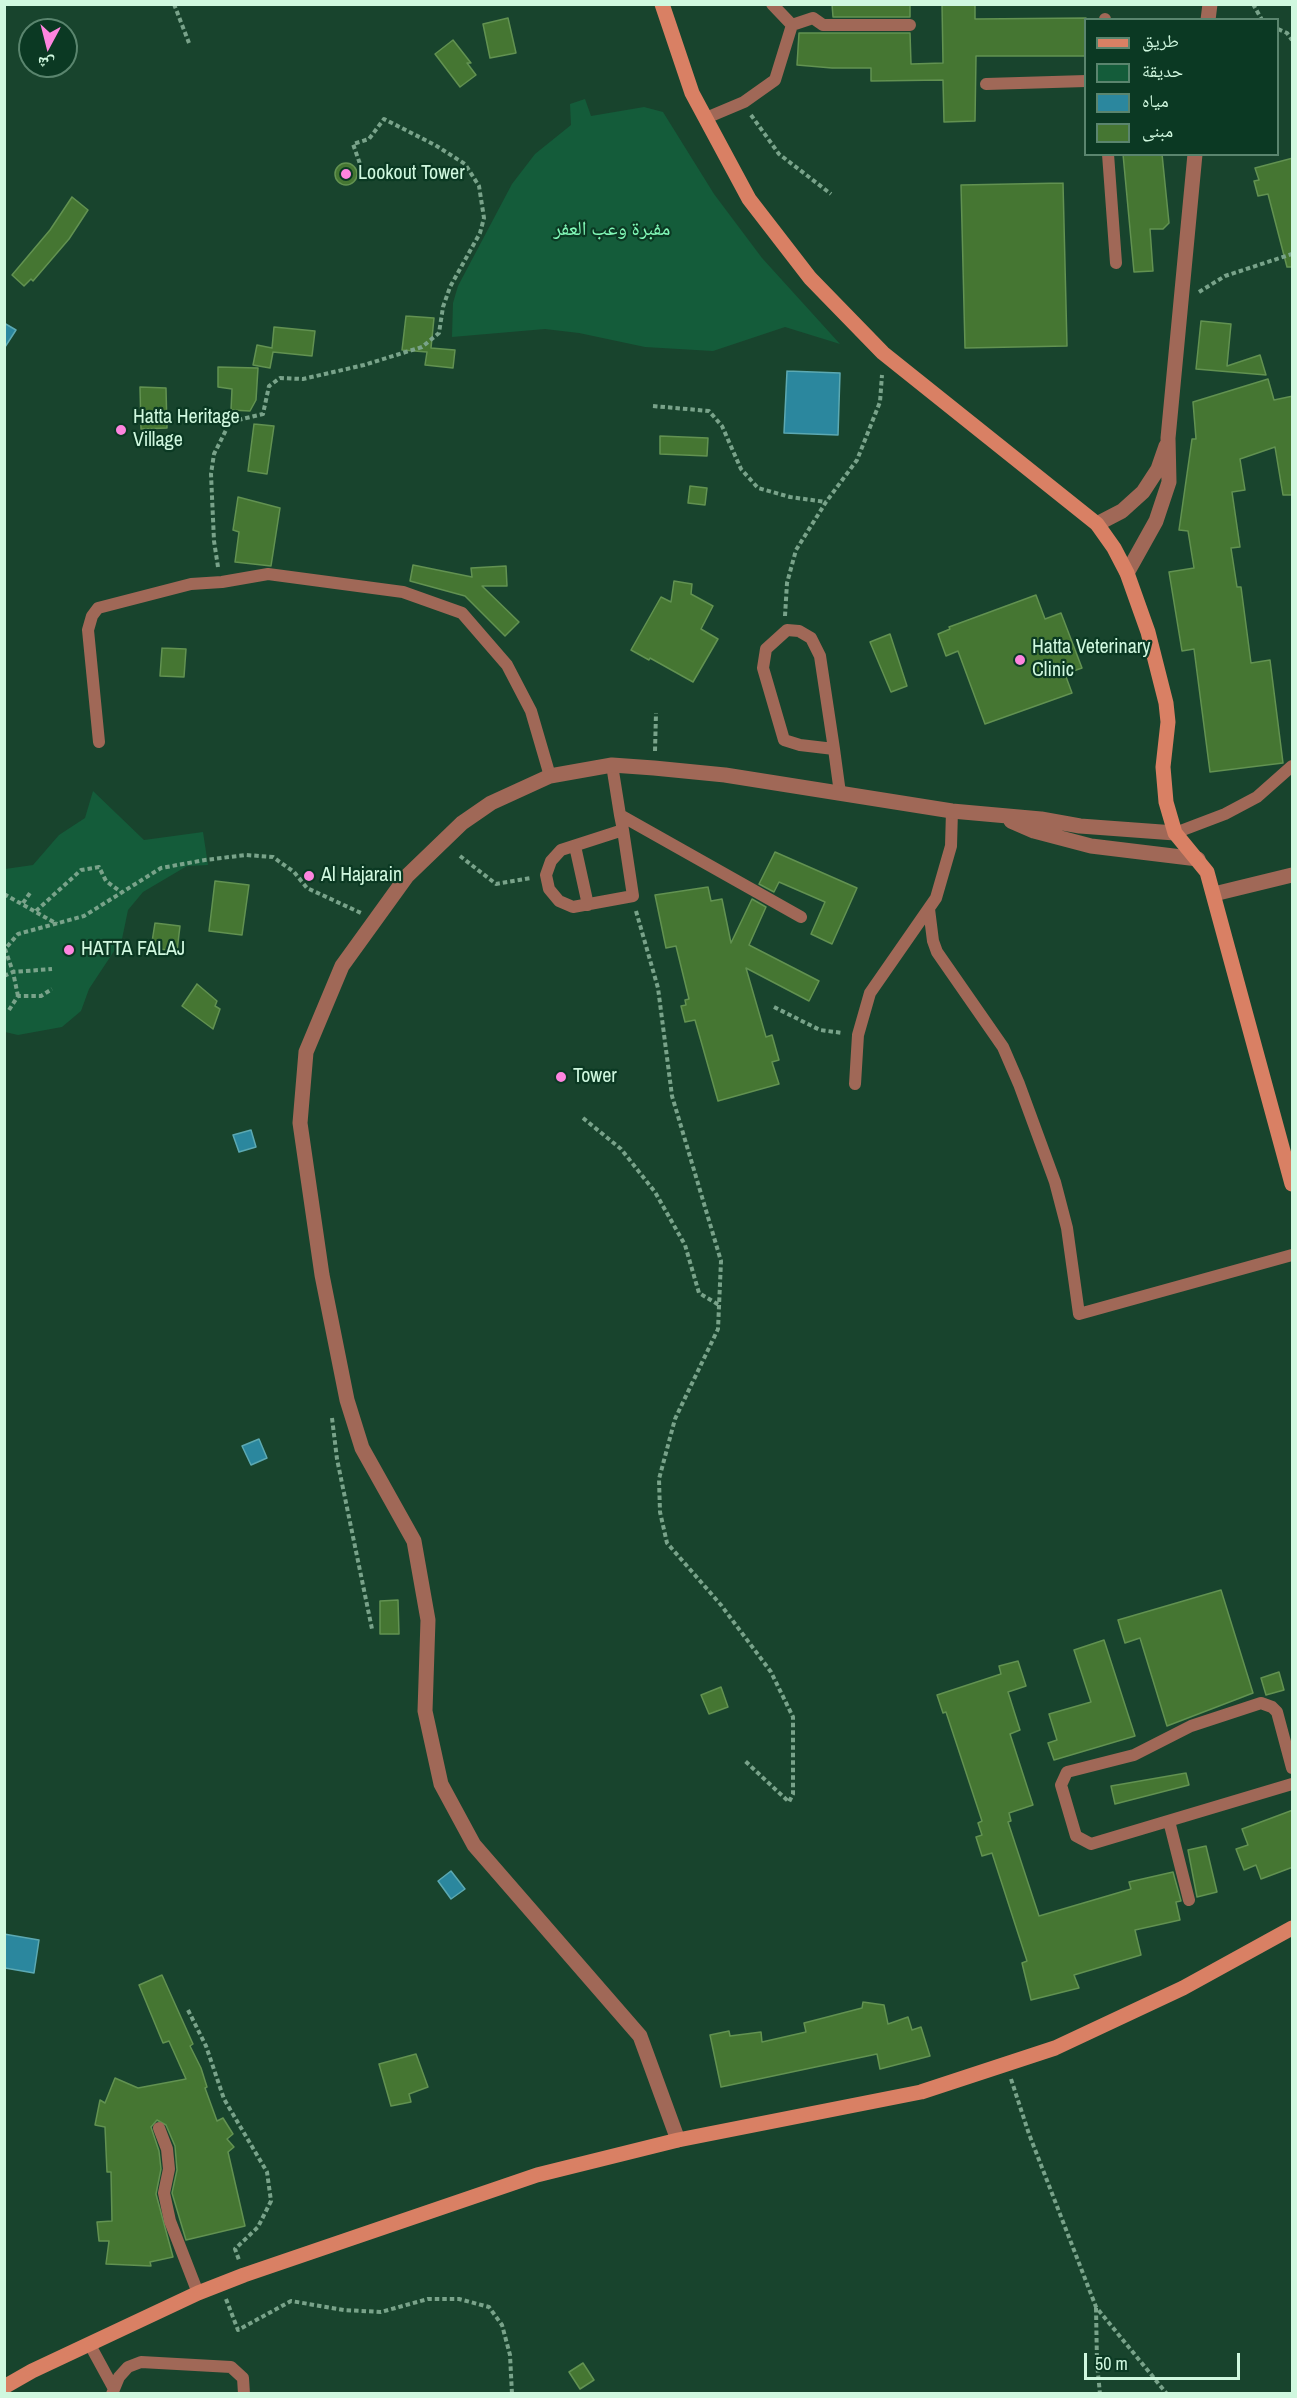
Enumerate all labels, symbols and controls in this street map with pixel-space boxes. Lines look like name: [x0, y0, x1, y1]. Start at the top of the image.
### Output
north arrow: [18, 18, 78, 78]
legend: [1084, 18, 1279, 156]
text: طريق: [1142, 28, 1179, 53]
text: ش: [36, 52, 56, 76]
text: حديقة: [1142, 58, 1183, 83]
text: مياه: [1142, 88, 1169, 113]
text: مبنى: [1142, 118, 1173, 143]
place label: Lookout Tower: [358, 162, 465, 186]
marker: Lookout Tower: [339, 167, 353, 181]
park label: مفبرة وعب العفر: [554, 218, 670, 242]
place label: Hatta Heritage Village: [133, 406, 240, 453]
marker: Hatta Heritage Village: [114, 423, 128, 437]
place label: Hatta Veterinary Clinic: [1032, 636, 1151, 683]
marker: Hatta Veterinary Clinic: [1013, 653, 1027, 667]
place label: Al Hajarain: [321, 864, 402, 888]
marker: Al Hajarain: [302, 869, 316, 883]
place label: HATTA FALAJ: [81, 938, 185, 962]
marker: HATTA FALAJ: [62, 943, 76, 957]
place label: Tower: [573, 1065, 617, 1089]
marker: Tower: [554, 1070, 568, 1084]
scale bar: [1087, 2341, 1243, 2379]
text: 50 m: [1095, 2351, 1128, 2376]

